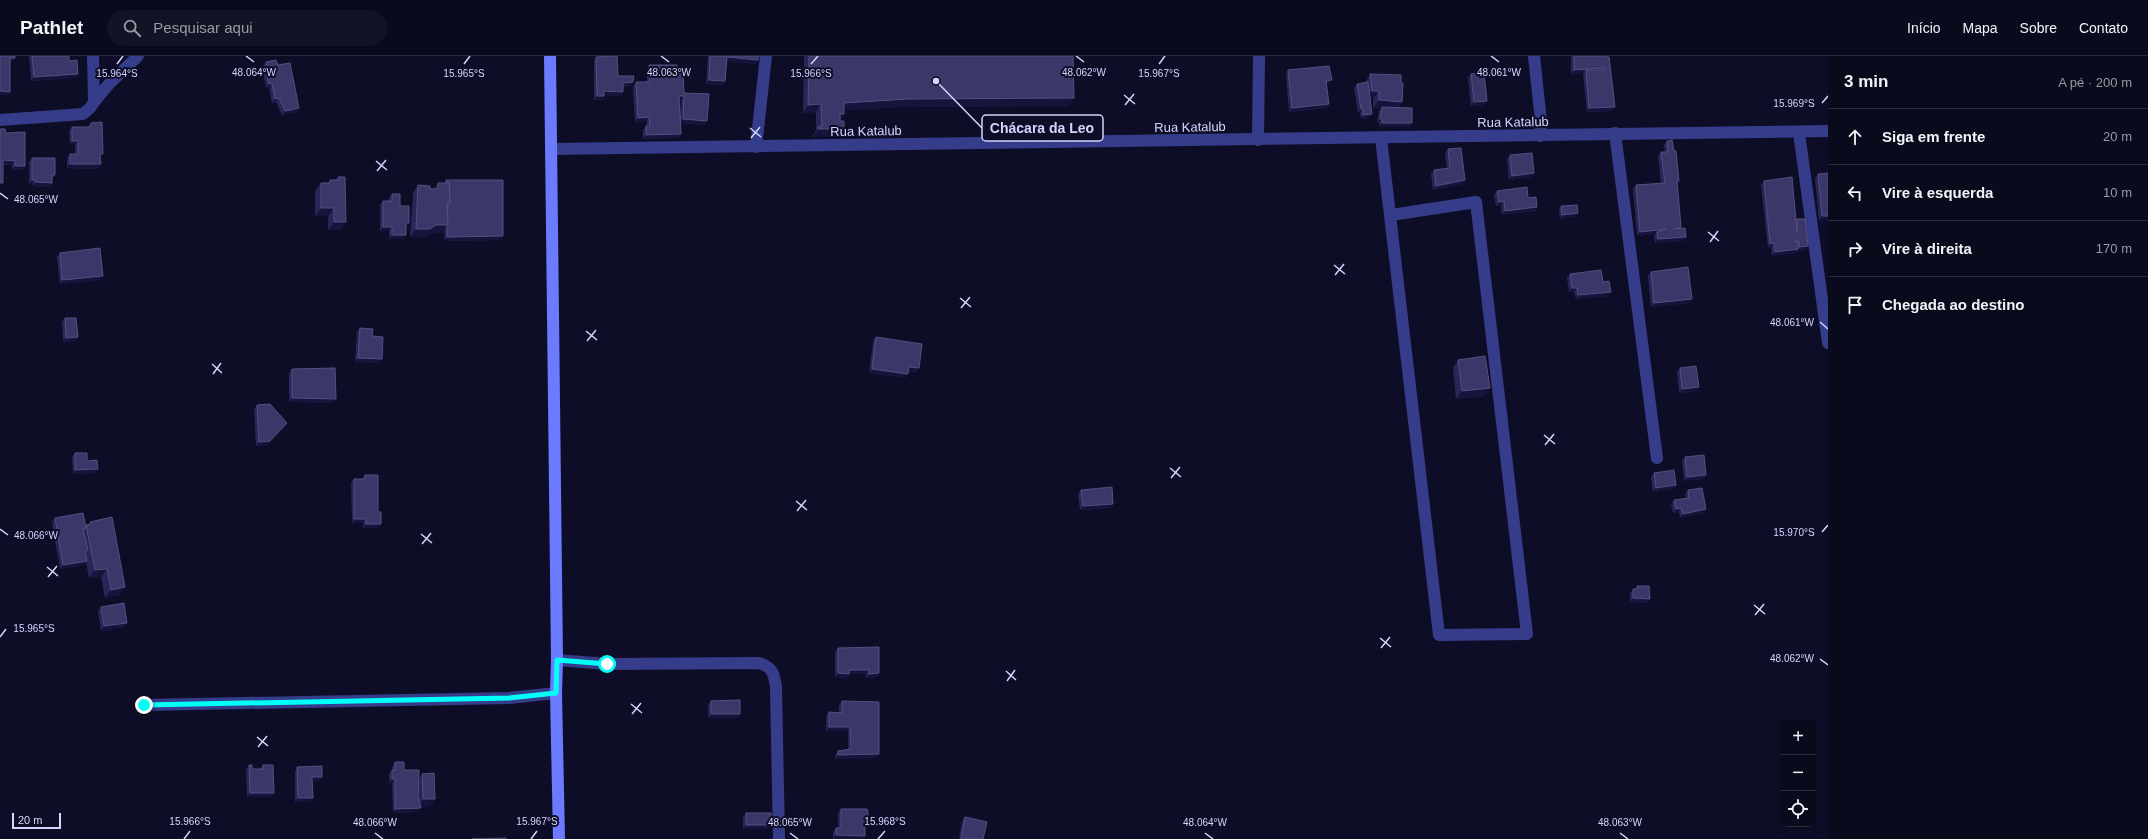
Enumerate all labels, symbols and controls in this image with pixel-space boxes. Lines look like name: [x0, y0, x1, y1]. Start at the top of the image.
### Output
search box: [107, 10, 387, 46]
text: Pathlet: [20, 17, 83, 38]
icon: search: [121, 17, 143, 39]
text: Pesquisar aqui: [153, 19, 253, 36]
text: Início: [1907, 20, 1941, 36]
text: Mapa: [1963, 20, 1998, 36]
text: Sobre: [2020, 20, 2057, 36]
text: Contato: [2079, 20, 2128, 36]
text: 48.064°W: [232, 67, 277, 78]
text: 48.063°W: [647, 67, 692, 78]
text: 48.062°W: [1062, 67, 1107, 78]
text: 48.061°W: [1477, 67, 1522, 78]
text: 15.964°S: [96, 68, 138, 79]
text: 15.965°S: [443, 68, 485, 79]
text: 15.966°S: [790, 68, 832, 79]
text: 15.967°S: [1138, 68, 1180, 79]
text: 3 min: [1844, 72, 1888, 91]
text: A pé · 200 m: [2058, 75, 2132, 90]
text: 15.969°S: [1773, 98, 1815, 109]
street label: Rua Katalub: [1477, 114, 1549, 130]
callout: Chácara da Leo: [982, 115, 1103, 141]
street label: Rua Katalub: [1154, 119, 1226, 135]
text: Chácara da Leo: [990, 120, 1094, 136]
street label: Rua Katalub: [830, 123, 902, 139]
icon: ahead: [1844, 126, 1866, 148]
text: Siga em frente: [1882, 128, 1985, 145]
text: 20 m: [2103, 129, 2132, 144]
icon: left: [1844, 182, 1866, 204]
text: Vire à esquerda: [1882, 184, 1993, 201]
text: 10 m: [2103, 185, 2132, 200]
text: 48.065°W: [14, 194, 59, 205]
icon: right: [1844, 238, 1866, 260]
text: Vire à direita: [1882, 240, 1972, 257]
text: 170 m: [2096, 241, 2132, 256]
icon: arrive: [1844, 294, 1866, 316]
text: Chegada ao destino: [1882, 296, 2025, 313]
text: 48.061°W: [1770, 317, 1815, 328]
text: 15.970°S: [1773, 527, 1815, 538]
text: 48.066°W: [14, 530, 59, 541]
text: 15.965°S: [13, 623, 55, 634]
text: 48.062°W: [1770, 653, 1815, 664]
route start: [598, 655, 616, 673]
route end: [135, 696, 153, 714]
map controls: [1780, 719, 1816, 827]
button: +: [1780, 719, 1816, 755]
button: −: [1780, 755, 1816, 791]
button: locate: [1780, 791, 1816, 827]
scale bar: [12, 811, 61, 830]
text: 20 m: [18, 814, 42, 826]
text: 15.966°S: [169, 816, 211, 827]
text: 15.967°S: [516, 816, 558, 827]
text: 15.968°S: [864, 816, 906, 827]
text: 48.066°W: [353, 817, 398, 828]
text: 48.065°W: [768, 817, 813, 828]
text: 48.064°W: [1183, 817, 1228, 828]
text: 48.063°W: [1598, 817, 1643, 828]

